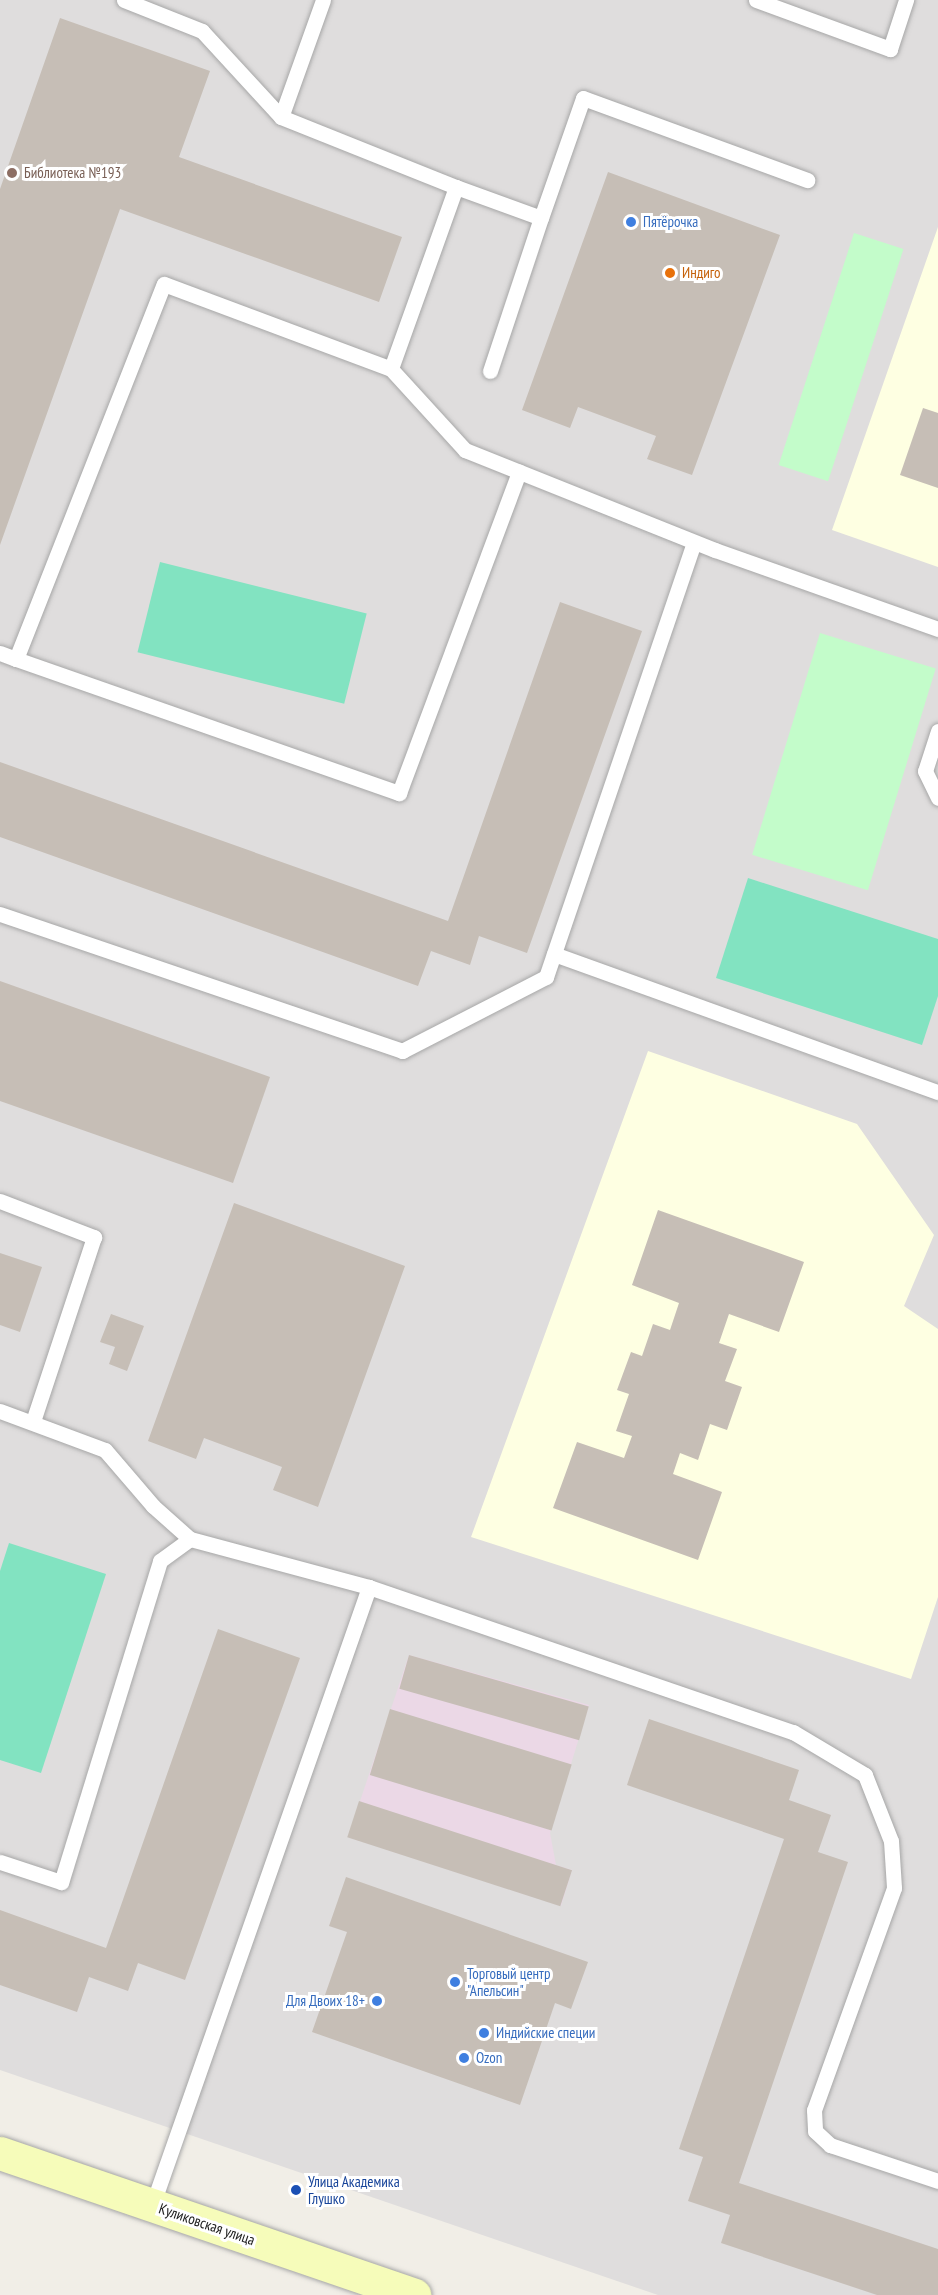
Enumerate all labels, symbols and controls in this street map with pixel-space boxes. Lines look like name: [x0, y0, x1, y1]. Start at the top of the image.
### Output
place label: Библиотека №193: [24, 164, 121, 182]
marker: Библиотека №193: [5, 166, 19, 180]
place label: Пятёрочка: [643, 213, 698, 231]
marker: Пятёрочка: [624, 215, 638, 229]
place label: Индиго: [682, 264, 721, 282]
marker: Индиго: [663, 266, 677, 280]
place label: Торговый центр "Апельсин": [467, 1964, 550, 1999]
marker: Торговый центр "Апельсин": [448, 1975, 462, 1989]
place label: Для Двоих 18+: [285, 1992, 365, 2010]
marker: Для Двоих 18+: [370, 1994, 384, 2008]
place label: Индийские специи: [496, 2024, 595, 2042]
marker: Индийские специи: [477, 2026, 491, 2040]
place label: Ozon: [476, 2049, 502, 2067]
marker: Ozon: [457, 2051, 471, 2065]
place label: Улица Академика Глушко: [308, 2172, 400, 2207]
marker: Улица Академика Глушко: [289, 2183, 303, 2197]
street label: Куликовская улица: [157, 2199, 257, 2249]

